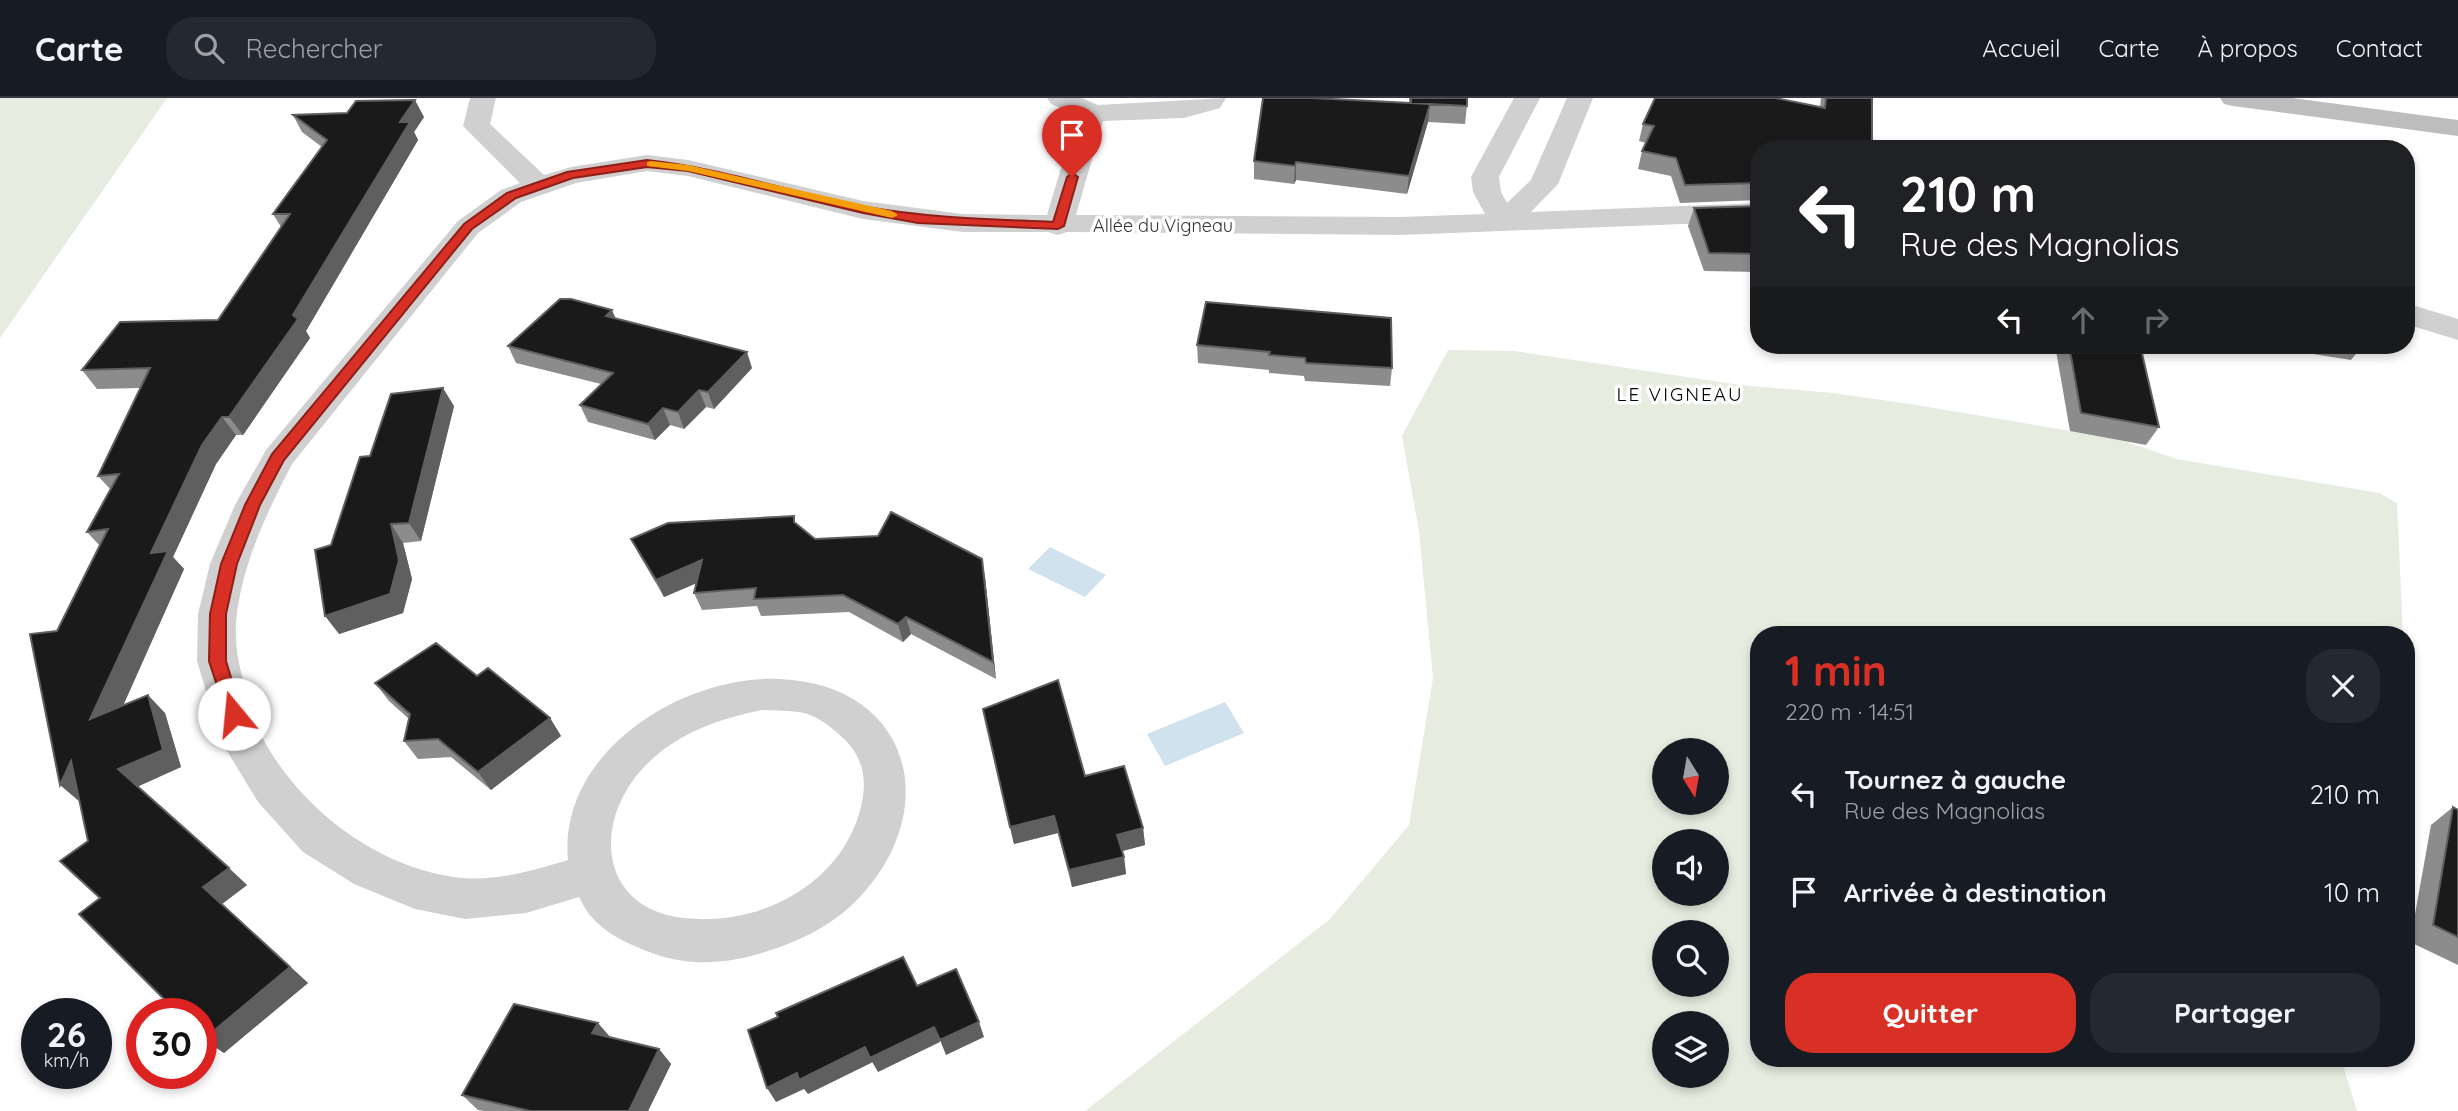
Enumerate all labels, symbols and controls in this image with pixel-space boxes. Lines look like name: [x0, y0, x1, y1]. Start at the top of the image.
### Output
search box: [166, 17, 656, 80]
text: Carte: [35, 28, 124, 69]
icon: search: [190, 29, 228, 67]
text: Rechercher: [246, 32, 383, 65]
text: Accueil: [1982, 33, 2061, 63]
text: Carte: [2099, 33, 2160, 63]
text: À propos: [2198, 33, 2298, 63]
text: Contact: [2336, 33, 2423, 63]
pin: [1042, 105, 1102, 177]
icon: arrive: [1053, 116, 1091, 154]
text: 210 m: [1900, 163, 2036, 224]
icon: left: [1785, 168, 1876, 259]
street label: Allée du Vigneau: [1093, 214, 1233, 237]
text: Rue des Magnolias: [1900, 224, 2180, 264]
icon: left: [1991, 301, 2029, 339]
icon: ahead: [2064, 301, 2102, 339]
icon: right: [2137, 301, 2175, 339]
district label: LE VIGNEAU: [1617, 382, 1743, 406]
text: 1 min: [1785, 644, 1887, 697]
button: close: [2306, 649, 2380, 723]
position arrow: [197, 677, 271, 751]
text: 220 m · 14:51: [1785, 697, 1914, 726]
north arrow: [1652, 738, 1729, 816]
map controls: [1652, 738, 1729, 1088]
text: Tournez à gauche: [1844, 763, 2066, 796]
icon: left: [1785, 775, 1823, 813]
text: 210 m: [2310, 778, 2380, 811]
text: Rue des Magnolias: [1844, 796, 2045, 825]
button: sound: [1652, 829, 1729, 906]
icon: arrive: [1785, 873, 1823, 911]
text: Arrivée à destination: [1844, 876, 2107, 909]
text: 10 m: [2324, 876, 2380, 909]
button: search: [1652, 920, 1729, 997]
button: Quitter: [1785, 973, 2076, 1053]
button: Partager: [2090, 973, 2380, 1053]
speed limit sign: 30: [126, 998, 217, 1089]
button: layers: [1652, 1011, 1729, 1088]
text: 26: [47, 1012, 86, 1056]
text: km/h: [44, 1049, 89, 1072]

